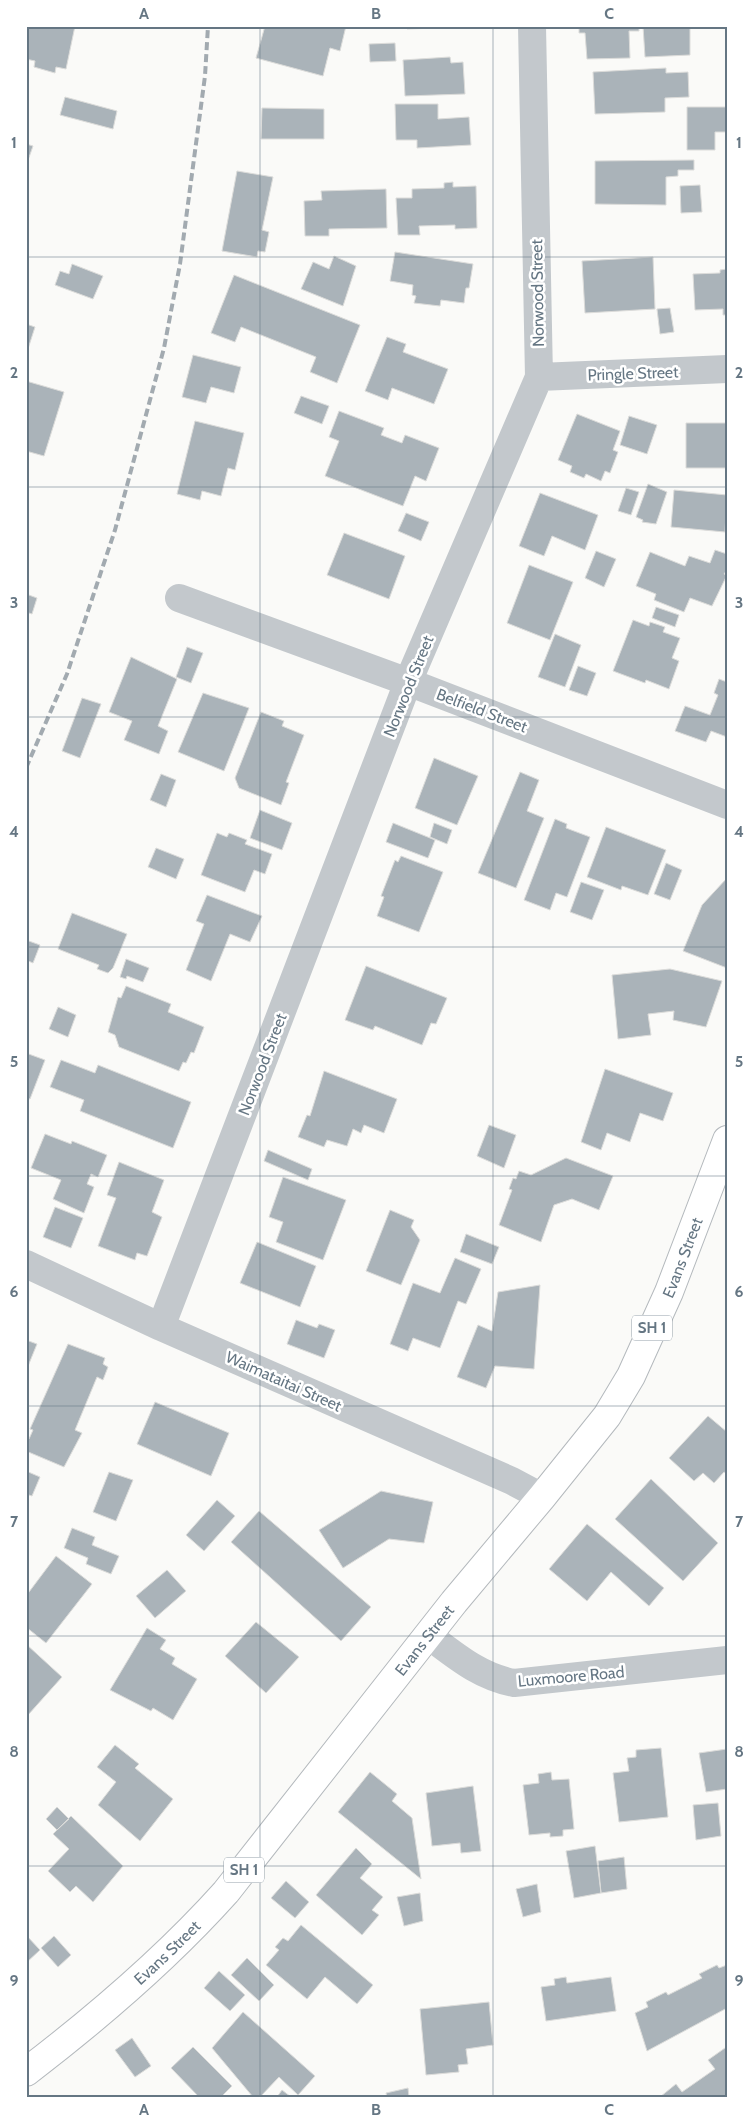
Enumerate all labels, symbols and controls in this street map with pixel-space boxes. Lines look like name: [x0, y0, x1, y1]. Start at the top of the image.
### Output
text: A: [139, 4, 149, 23]
text: B: [371, 4, 381, 23]
text: C: [604, 4, 614, 23]
text: 1: [11, 133, 17, 152]
text: 1: [736, 133, 742, 152]
street label: Norwood Street: [527, 238, 548, 347]
street label: Pringle Street: [587, 362, 679, 385]
text: 2: [10, 363, 18, 382]
text: 2: [735, 363, 743, 382]
text: 3: [10, 593, 18, 612]
text: 3: [735, 593, 743, 612]
street label: Norwood Street: [379, 632, 438, 740]
street label: Belfield Street: [434, 684, 530, 737]
text: 4: [9, 822, 19, 841]
text: 4: [734, 822, 744, 841]
street label: Norwood Street: [234, 1010, 291, 1118]
text: 5: [10, 1052, 18, 1071]
text: 5: [735, 1052, 743, 1071]
street label: Evans Street: [659, 1214, 707, 1301]
text: 6: [10, 1282, 19, 1301]
text: 6: [735, 1282, 744, 1301]
road number: SH 1: [632, 1316, 672, 1340]
street label: Waimataitai Street: [223, 1347, 345, 1416]
text: 7: [10, 1512, 19, 1531]
text: 7: [735, 1512, 744, 1531]
street label: Evans Street: [391, 1601, 458, 1679]
street label: Luxmoore Road: [517, 1662, 625, 1691]
text: 8: [9, 1742, 19, 1761]
text: 8: [734, 1742, 744, 1761]
road number: SH 1: [224, 1858, 264, 1882]
street label: Evans Street: [130, 1916, 205, 1989]
text: 9: [10, 1971, 19, 1990]
text: 9: [735, 1971, 744, 1990]
text: A: [139, 2100, 149, 2119]
text: B: [371, 2100, 381, 2119]
text: C: [604, 2100, 614, 2119]

